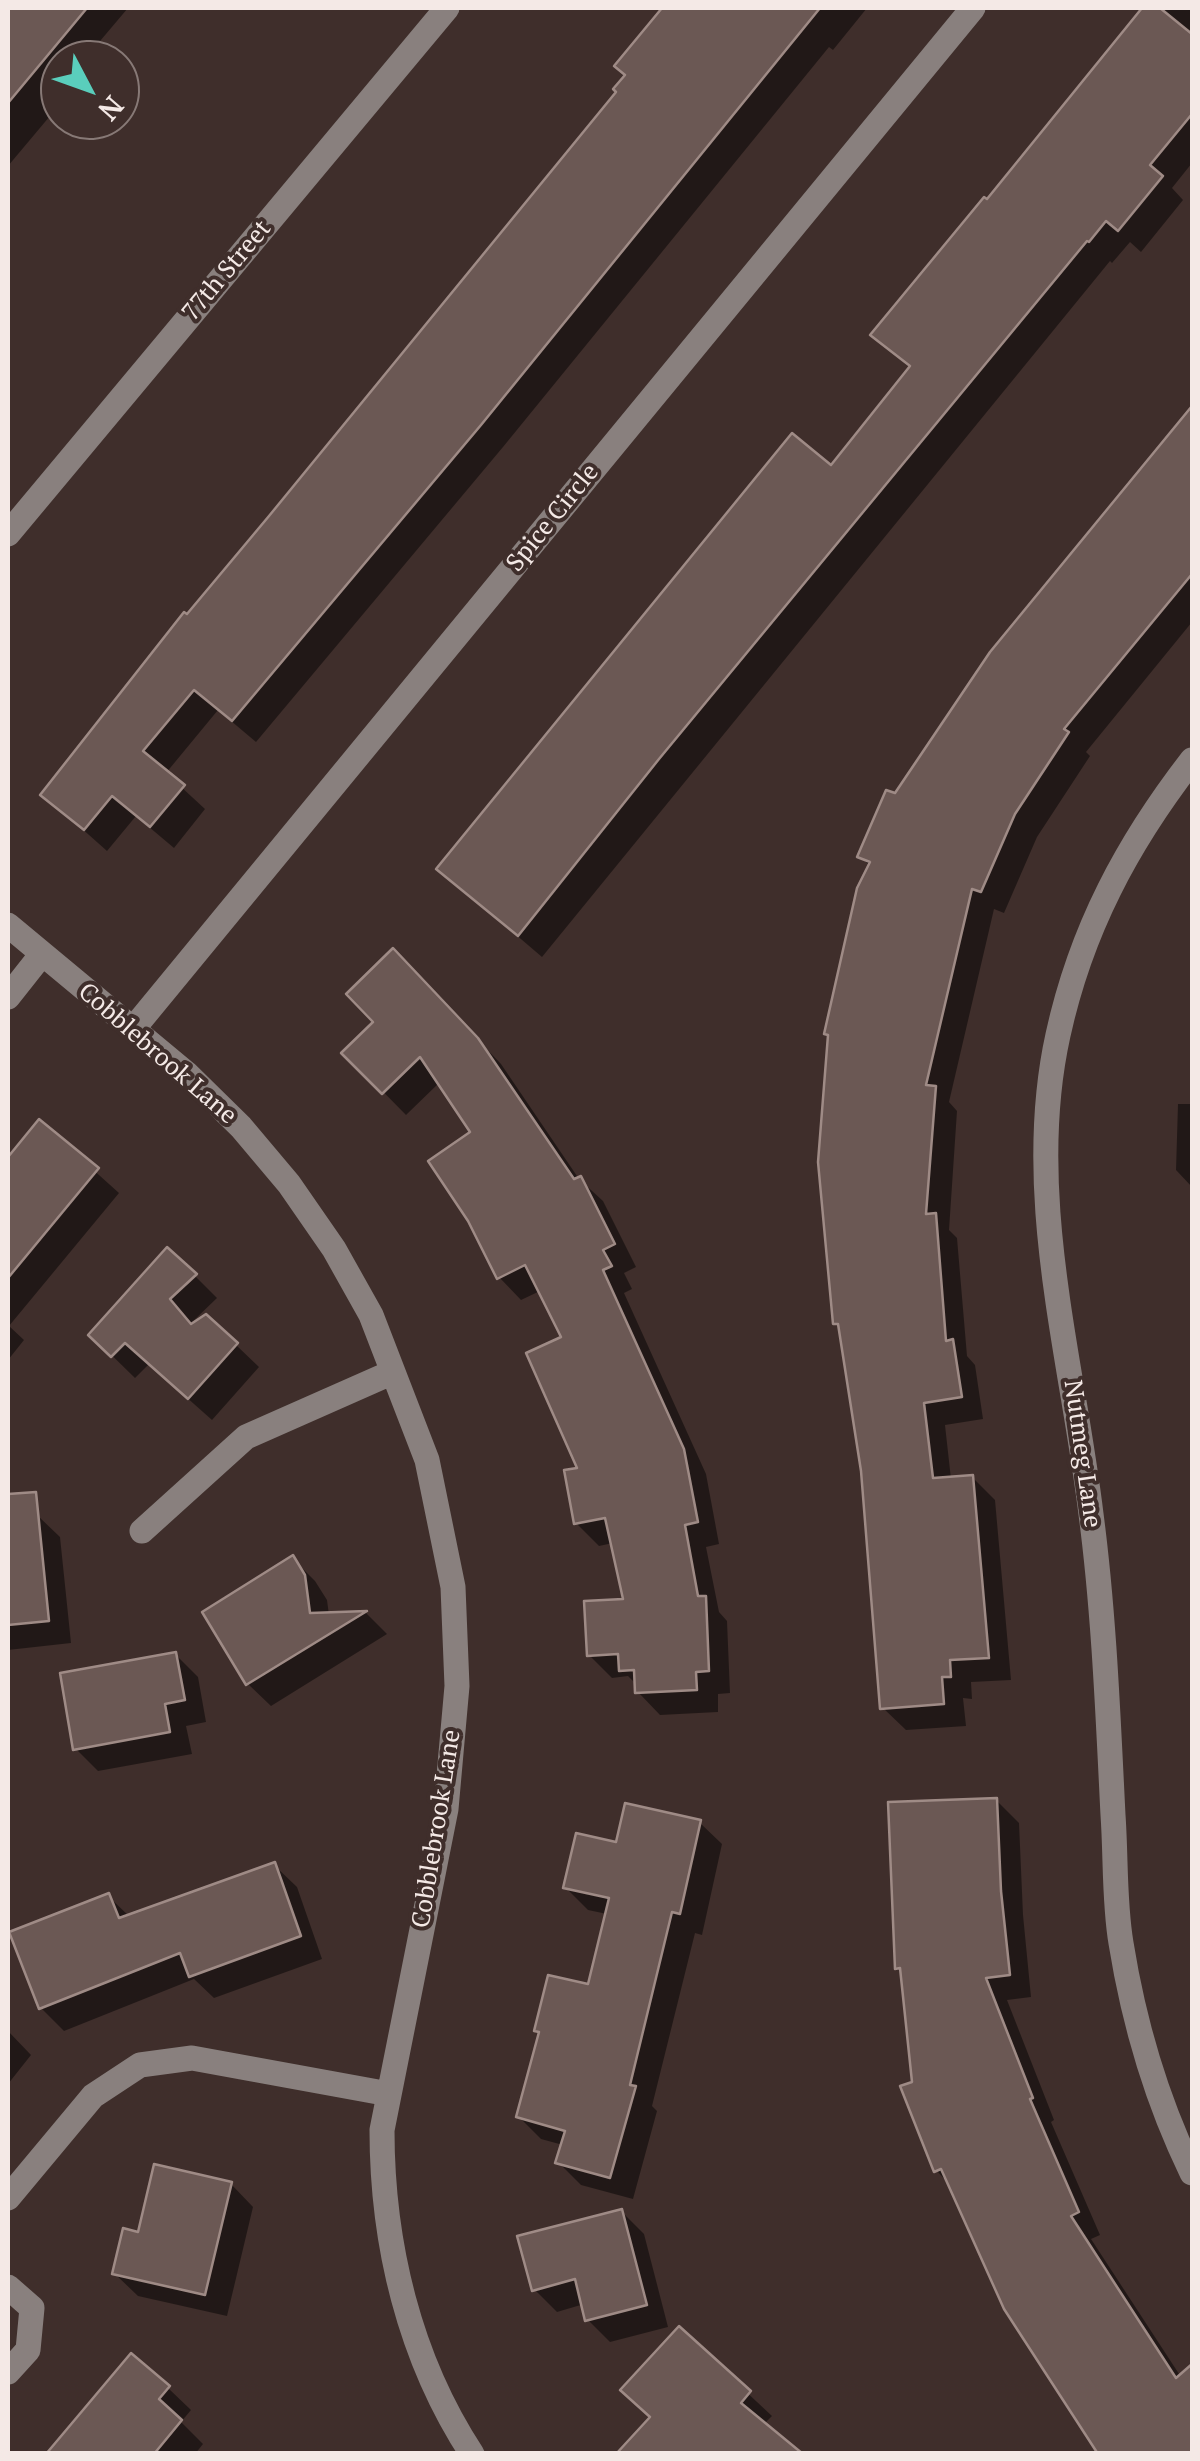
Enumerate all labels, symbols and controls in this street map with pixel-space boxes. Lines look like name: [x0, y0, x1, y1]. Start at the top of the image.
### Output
north arrow: [40, 40, 140, 140]
text: N: [91, 89, 132, 129]
street label: 77th Street: [176, 215, 278, 327]
street label: Spice Circle: [500, 458, 606, 578]
street label: Cobblebrook Lane: [72, 977, 242, 1131]
street label: Nutmeg Lane: [1057, 1378, 1107, 1530]
street label: Cobblebrook Lane: [407, 1728, 467, 1930]

